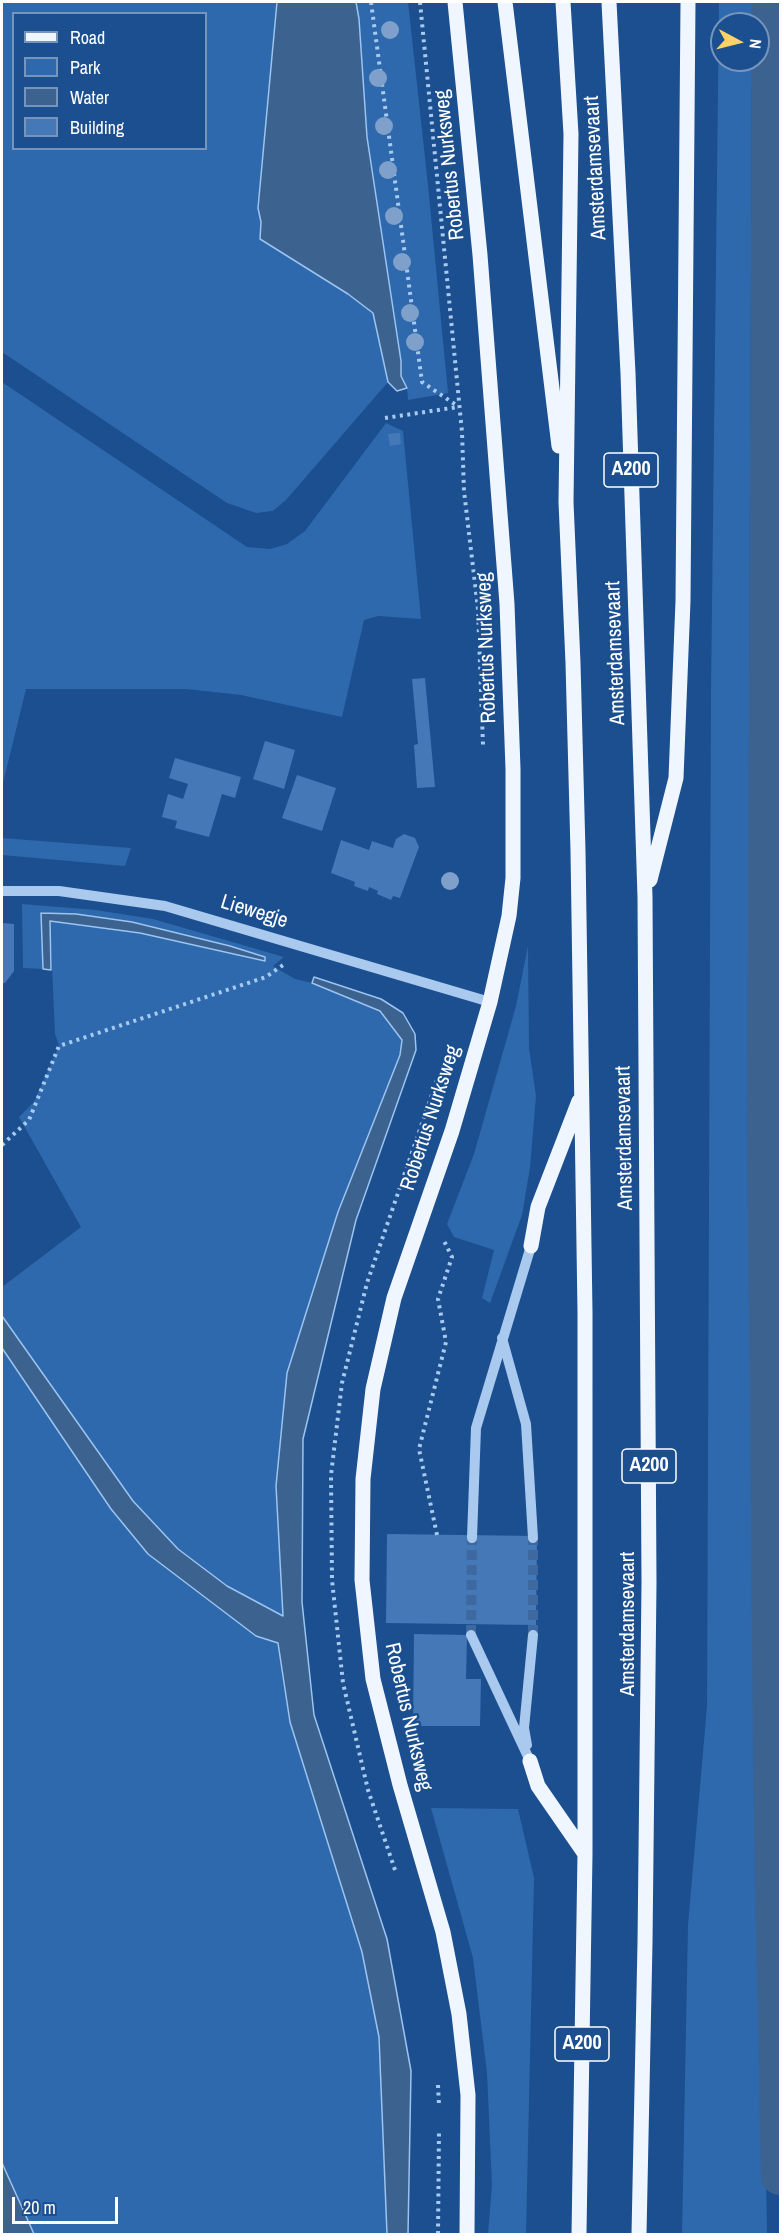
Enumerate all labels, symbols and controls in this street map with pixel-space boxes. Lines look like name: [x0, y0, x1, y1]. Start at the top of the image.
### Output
legend: [12, 12, 207, 150]
north arrow: [710, 12, 770, 72]
text: Road: [70, 25, 105, 50]
text: N: [744, 38, 767, 50]
text: Park: [70, 55, 100, 80]
text: Water: [70, 85, 109, 110]
street label: Robertus Nurksweg: [430, 88, 470, 242]
street label: Amsterdamsevaart: [580, 95, 612, 241]
text: Building: [70, 115, 124, 140]
road number: A200: [604, 453, 658, 487]
street label: Robertus Nurksweg: [472, 572, 502, 724]
street label: Amsterdamsevaart: [601, 580, 631, 726]
street label: Liewegje: [217, 890, 291, 934]
street label: Robertus Nurksweg: [396, 1042, 466, 1194]
street label: Amsterdamsevaart: [611, 1066, 639, 1210]
road number: A200: [622, 1449, 676, 1483]
street label: Amsterdamsevaart: [615, 1552, 641, 1696]
street label: Robertus Nurksweg: [379, 1641, 437, 1793]
road number: A200: [555, 2027, 609, 2061]
scale bar: [15, 2185, 122, 2223]
text: 20 m: [23, 2195, 56, 2220]

